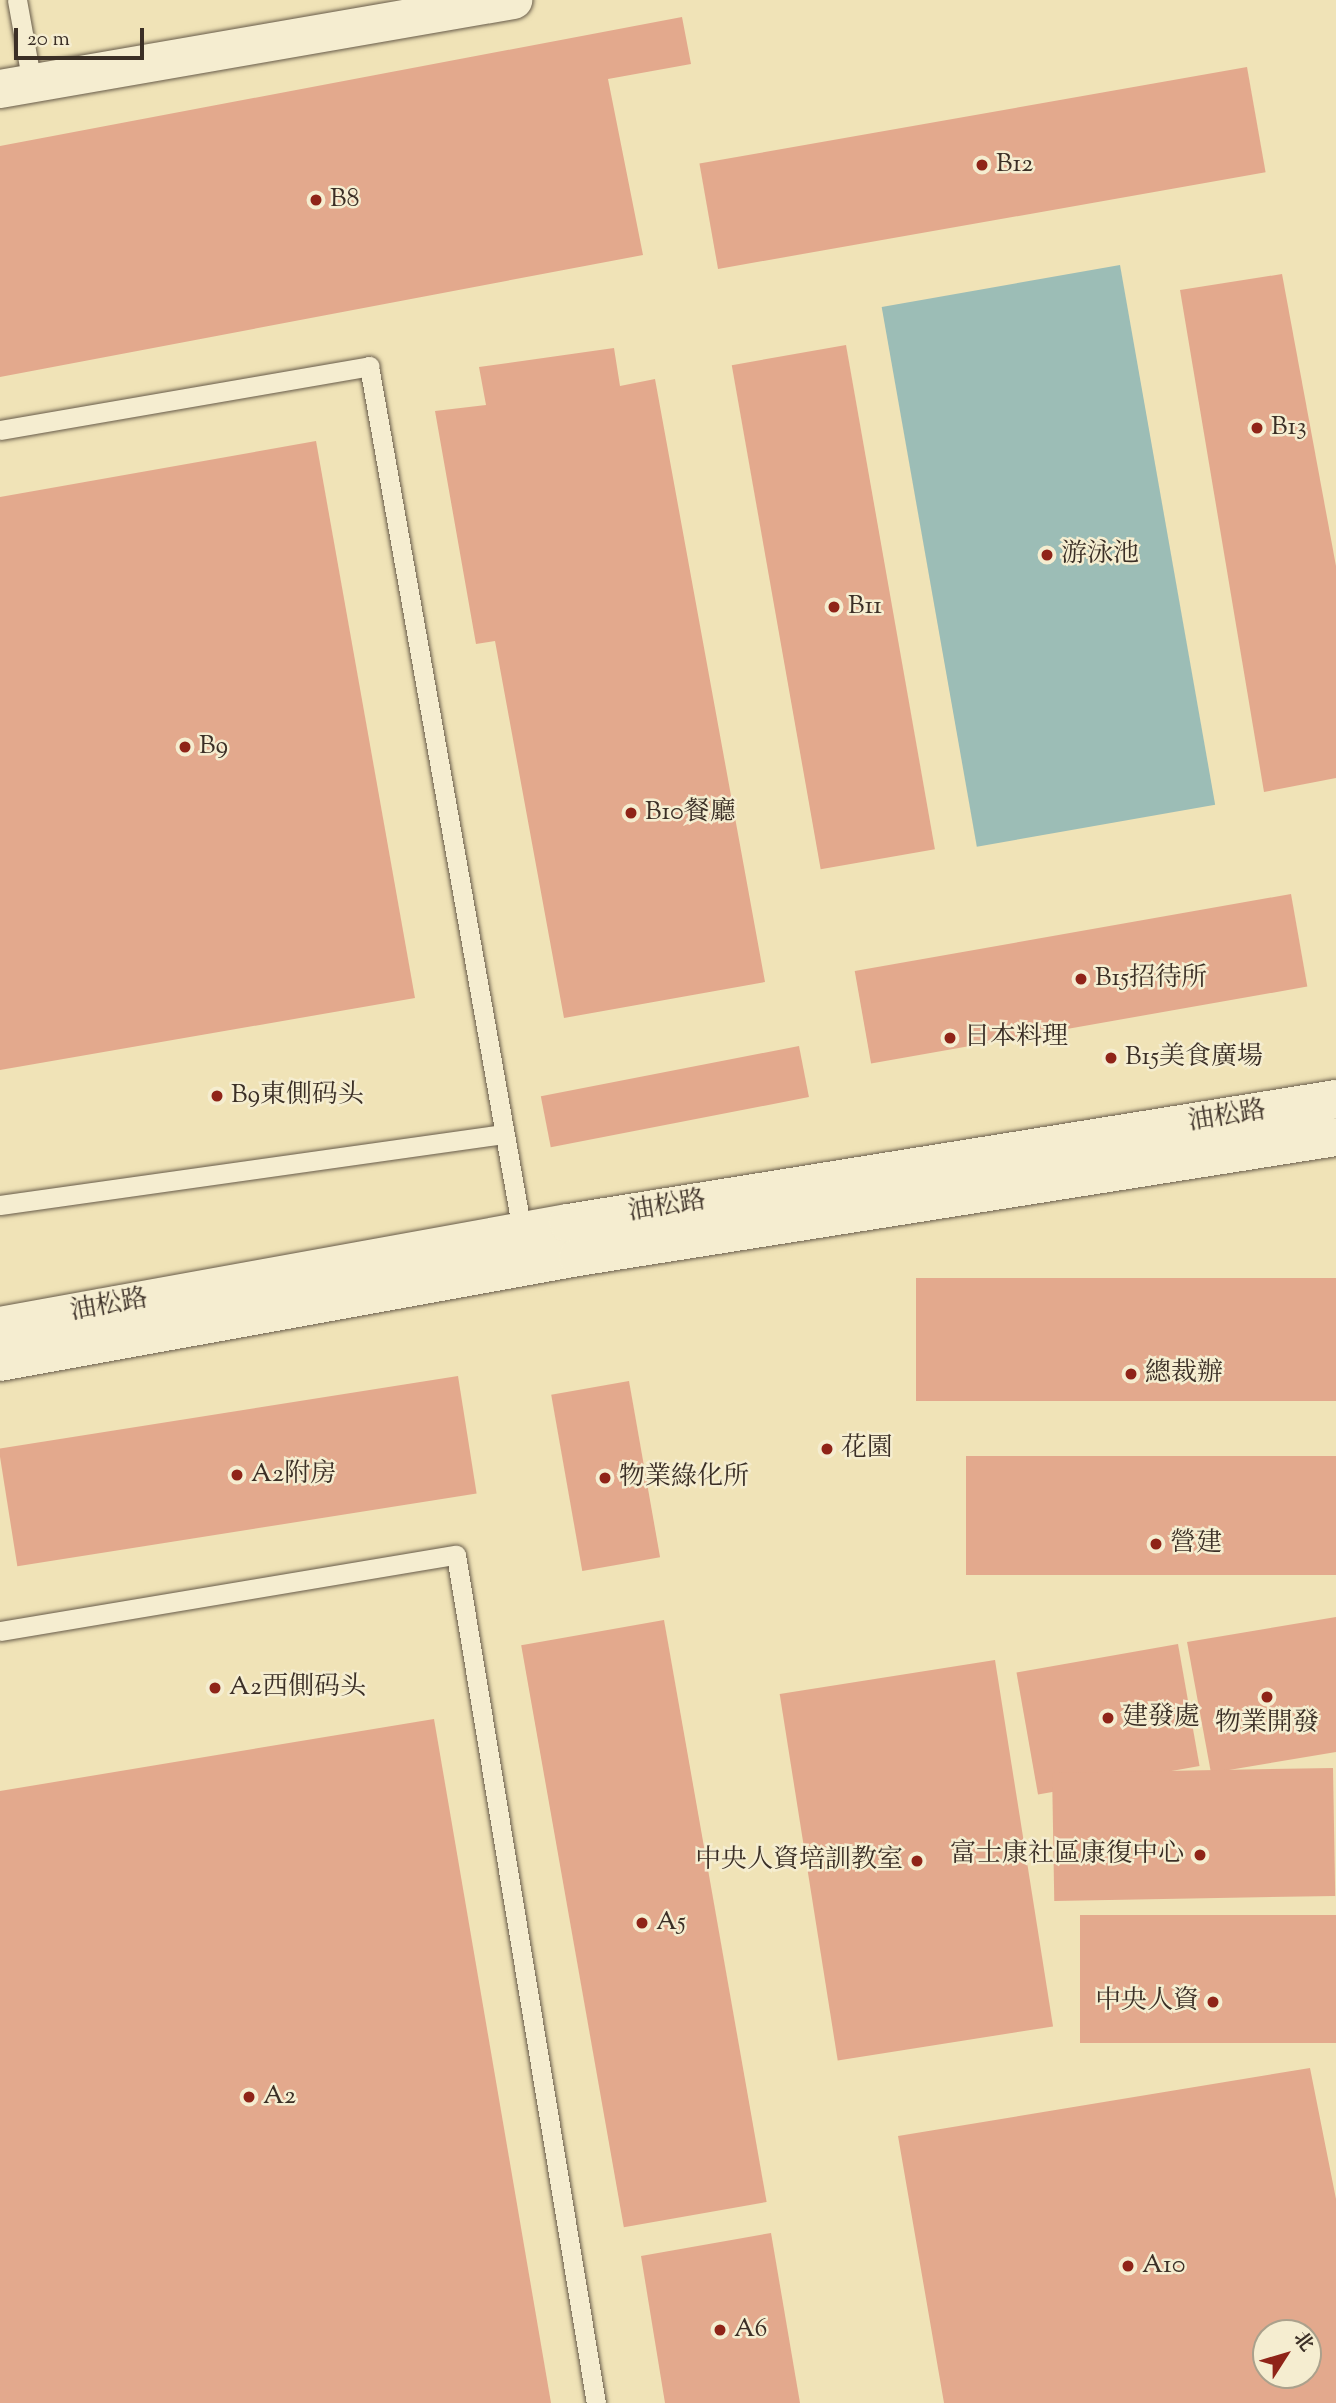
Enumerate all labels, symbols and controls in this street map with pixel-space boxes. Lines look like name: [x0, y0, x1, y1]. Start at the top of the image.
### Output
scale bar: [18, 14, 147, 58]
text: 20 m: [27, 25, 70, 55]
place label: B12: [996, 149, 1033, 181]
marker: B12: [974, 157, 990, 173]
place label: B8: [330, 184, 359, 216]
marker: B8: [308, 192, 324, 208]
place label: B13: [1271, 412, 1307, 444]
marker: B13: [1249, 420, 1265, 436]
place label: 游泳池: [1061, 539, 1139, 571]
marker: 游泳池: [1039, 547, 1055, 563]
place label: B11: [848, 591, 882, 623]
marker: B11: [826, 599, 842, 615]
place label: B9: [199, 731, 228, 763]
marker: B9: [177, 739, 193, 755]
place label: B10餐廳: [645, 797, 736, 829]
marker: B10餐廳: [623, 805, 639, 821]
place label: B15招待所: [1095, 963, 1207, 995]
marker: B15招待所: [1073, 971, 1089, 987]
place label: 日本料理: [964, 1022, 1068, 1054]
marker: 日本料理: [942, 1030, 958, 1046]
place label: B15美食廣場: [1125, 1042, 1263, 1074]
marker: B15美食廣場: [1103, 1050, 1119, 1066]
place label: B9東側码头: [231, 1080, 364, 1112]
marker: B9東側码头: [209, 1088, 225, 1104]
street label: 油松路: [1186, 1095, 1268, 1139]
street label: 油松路: [626, 1185, 708, 1229]
street label: 油松路: [68, 1284, 150, 1328]
place label: 總裁辦: [1145, 1358, 1223, 1390]
marker: 總裁辦: [1123, 1366, 1139, 1382]
place label: 花園: [841, 1433, 893, 1465]
marker: 花園: [819, 1441, 835, 1457]
place label: A2附房: [251, 1459, 336, 1491]
place label: 物業綠化所: [619, 1462, 749, 1494]
marker: A2附房: [229, 1467, 245, 1483]
marker: 物業綠化所: [597, 1470, 613, 1486]
place label: 營建: [1170, 1528, 1222, 1560]
marker: 營建: [1148, 1536, 1164, 1552]
place label: A2西側码头: [229, 1672, 366, 1704]
marker: A2西側码头: [207, 1680, 223, 1696]
marker: 物業開發: [1259, 1689, 1275, 1705]
place label: 建發處: [1122, 1702, 1200, 1734]
place label: 物業開發: [1215, 1708, 1319, 1740]
marker: 建發處: [1100, 1710, 1116, 1726]
place label: 富士康社區康復中心: [950, 1839, 1184, 1871]
place label: 中央人資培訓教室: [695, 1845, 903, 1877]
marker: 富士康社區康復中心: [1190, 1845, 1210, 1865]
marker: 中央人資培訓教室: [909, 1853, 925, 1869]
place label: A5: [656, 1907, 686, 1939]
marker: A5: [634, 1915, 650, 1931]
place label: 中央人資: [1095, 1986, 1199, 2018]
marker: 中央人資: [1205, 1994, 1221, 2010]
place label: A2: [263, 2081, 296, 2113]
marker: A2: [241, 2089, 257, 2105]
place label: A10: [1142, 2250, 1185, 2282]
marker: A10: [1120, 2258, 1136, 2274]
place label: A6: [734, 2314, 768, 2346]
north arrow: [1252, 2319, 1322, 2389]
marker: A6: [712, 2322, 728, 2338]
text: 北: [1286, 2327, 1319, 2358]

